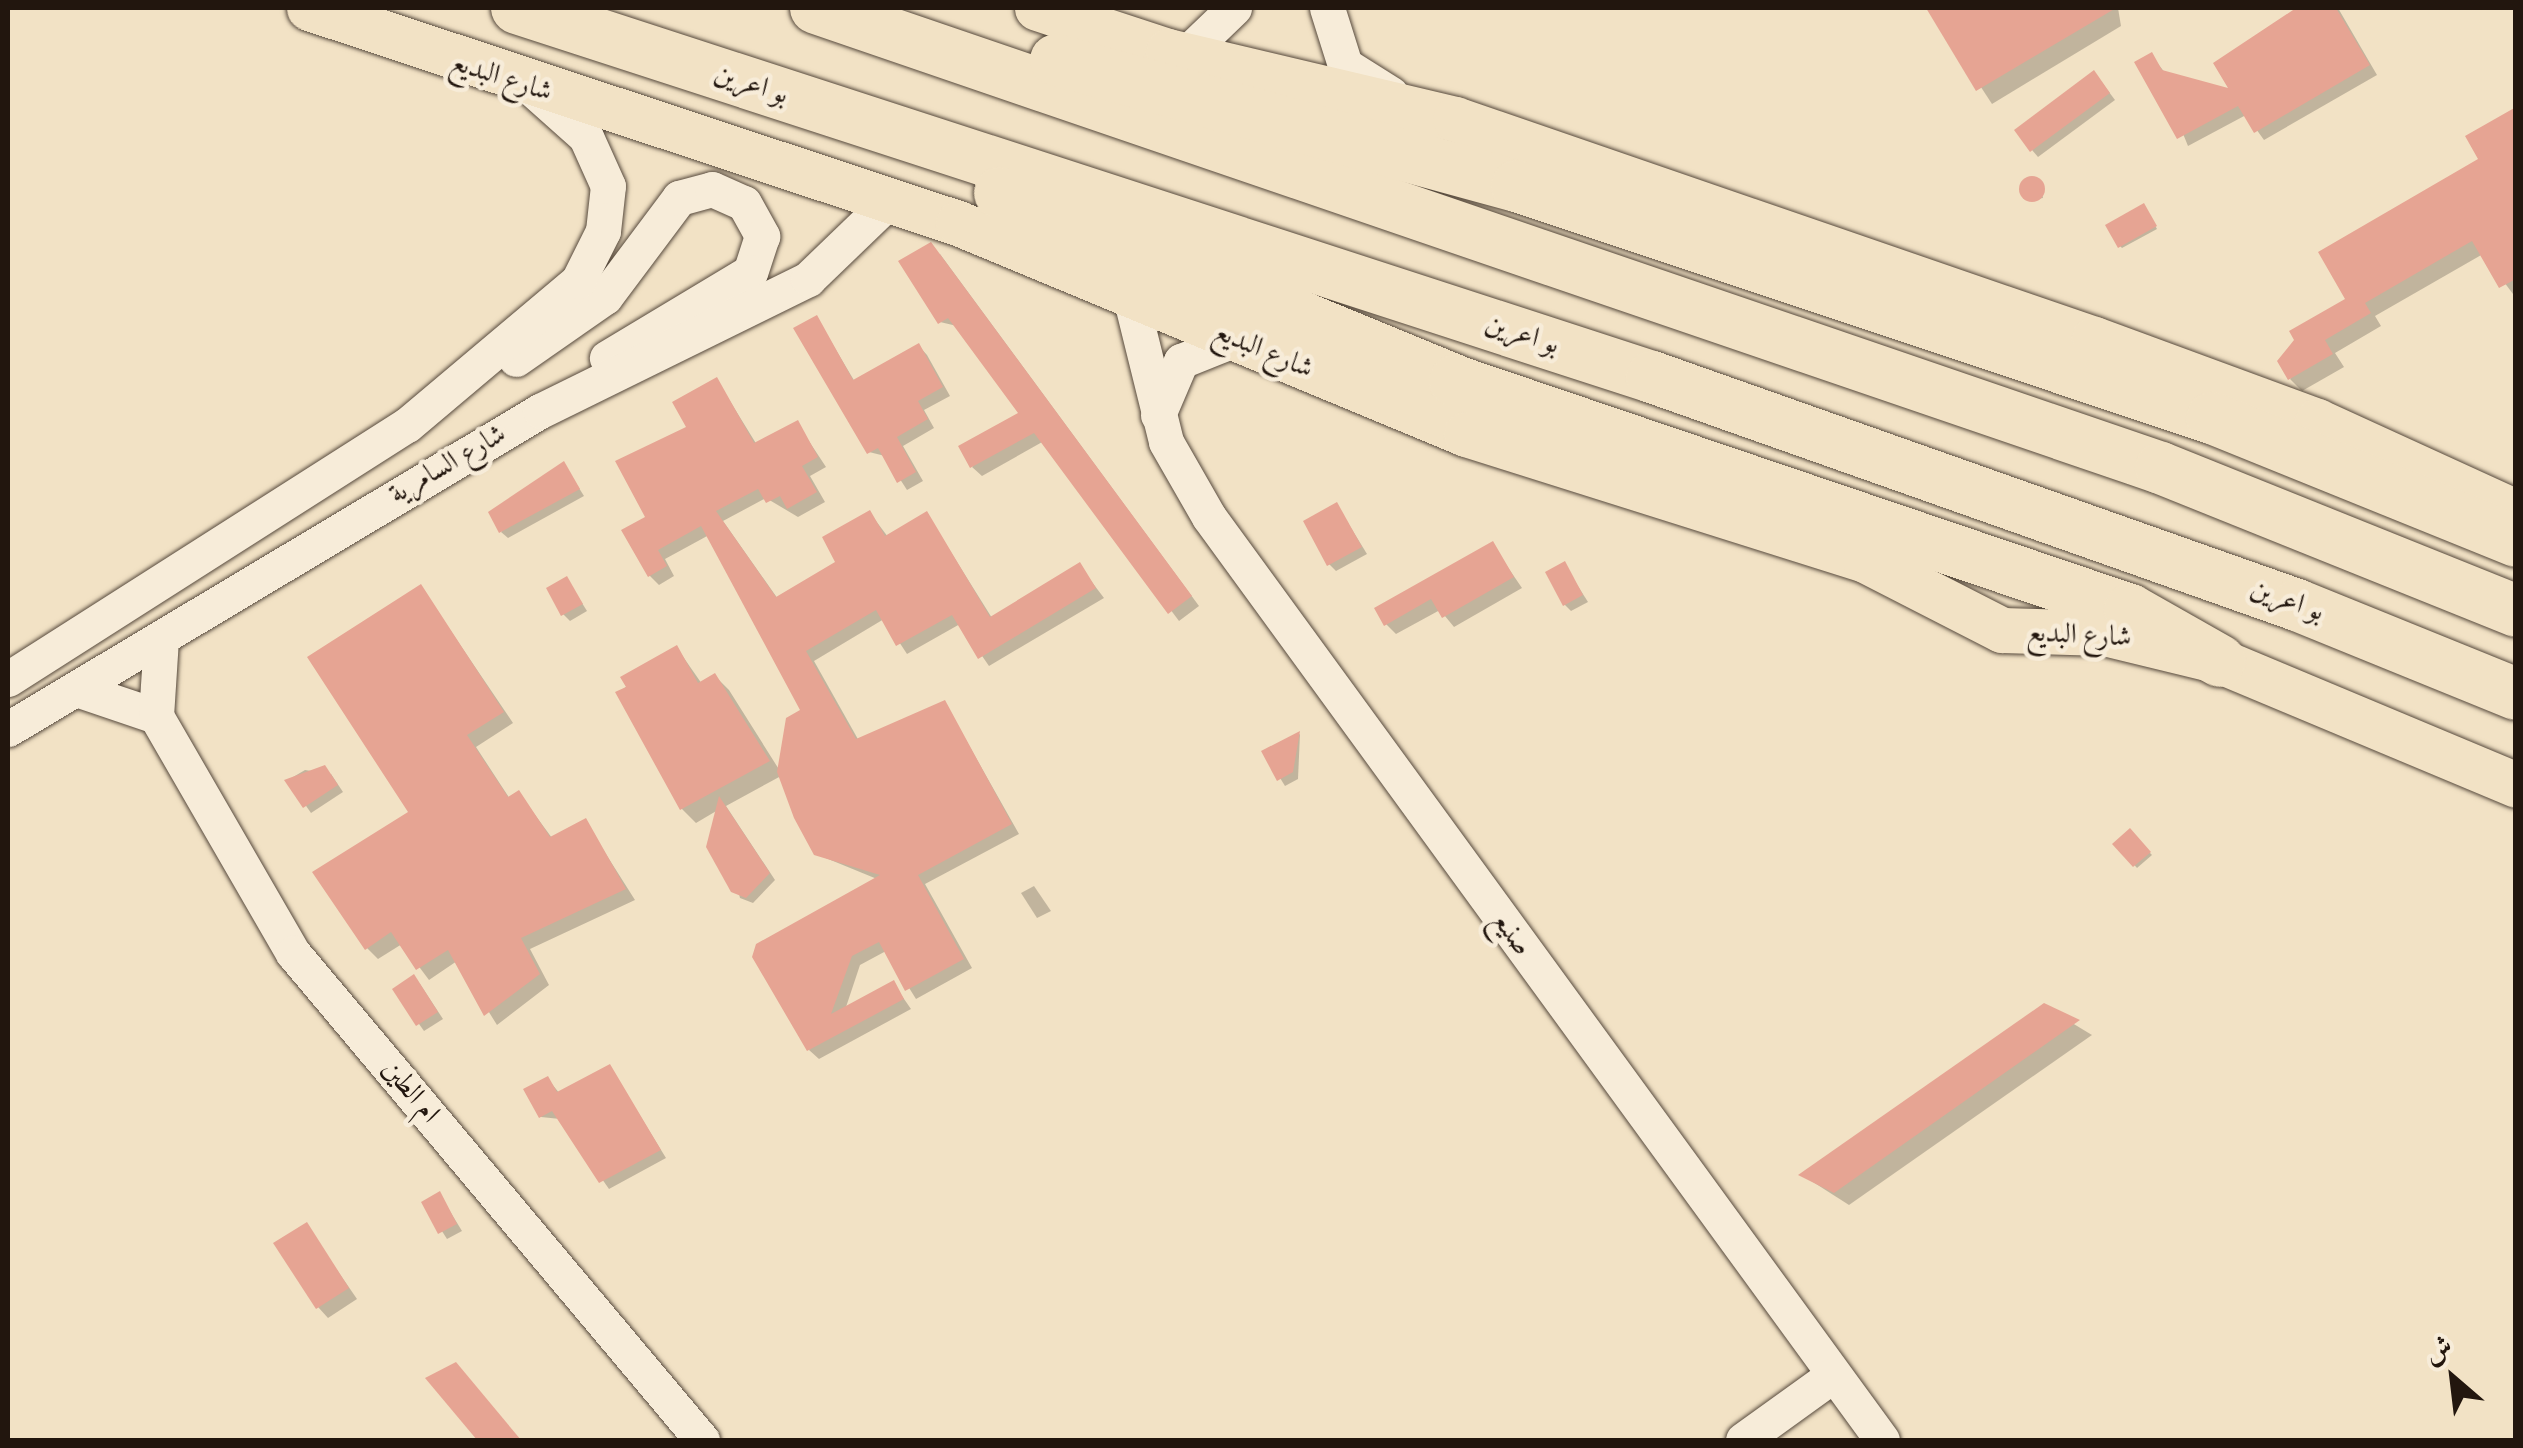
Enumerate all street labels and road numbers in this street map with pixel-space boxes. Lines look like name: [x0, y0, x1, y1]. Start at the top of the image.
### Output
street label: شارع البديع: [446, 46, 556, 110]
street label: بو اعرين: [710, 57, 792, 113]
street label: بو اعرين: [1481, 307, 1563, 363]
street label: شارع البديع: [1208, 315, 1318, 387]
street label: شارع السامرية: [384, 418, 512, 512]
street label: بو اعرين: [2246, 572, 2328, 630]
street label: شارع البديع: [2026, 616, 2132, 656]
street label: صنيع: [1484, 905, 1538, 963]
street label: ام الطين: [374, 1053, 446, 1131]

